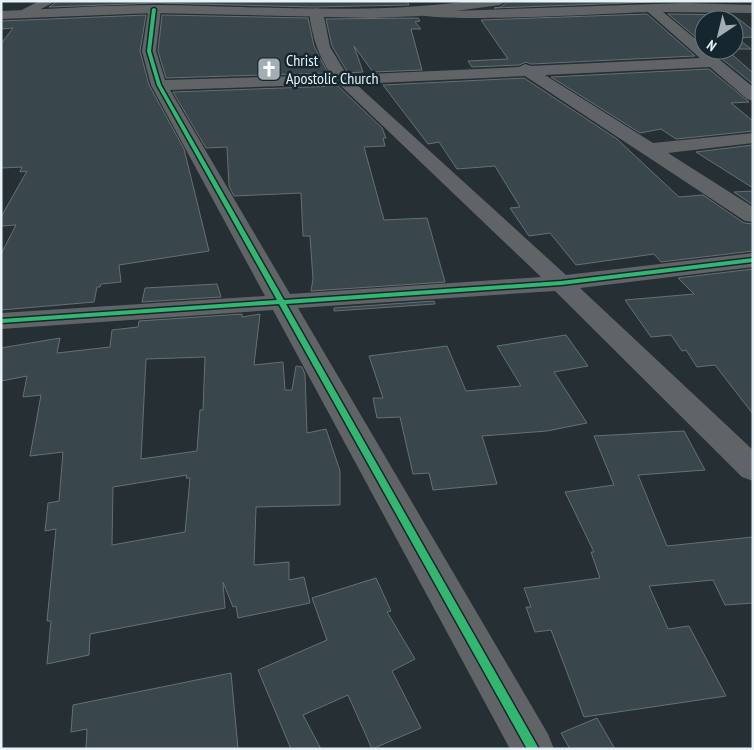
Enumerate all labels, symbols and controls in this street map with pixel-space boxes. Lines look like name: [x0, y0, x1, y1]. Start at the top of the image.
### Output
north arrow: [694, 10, 744, 60]
text: N: [703, 36, 720, 55]
place label: Christ Apostolic Church: [286, 50, 378, 88]
church icon: Christ Apostolic Church: [256, 56, 282, 82]

